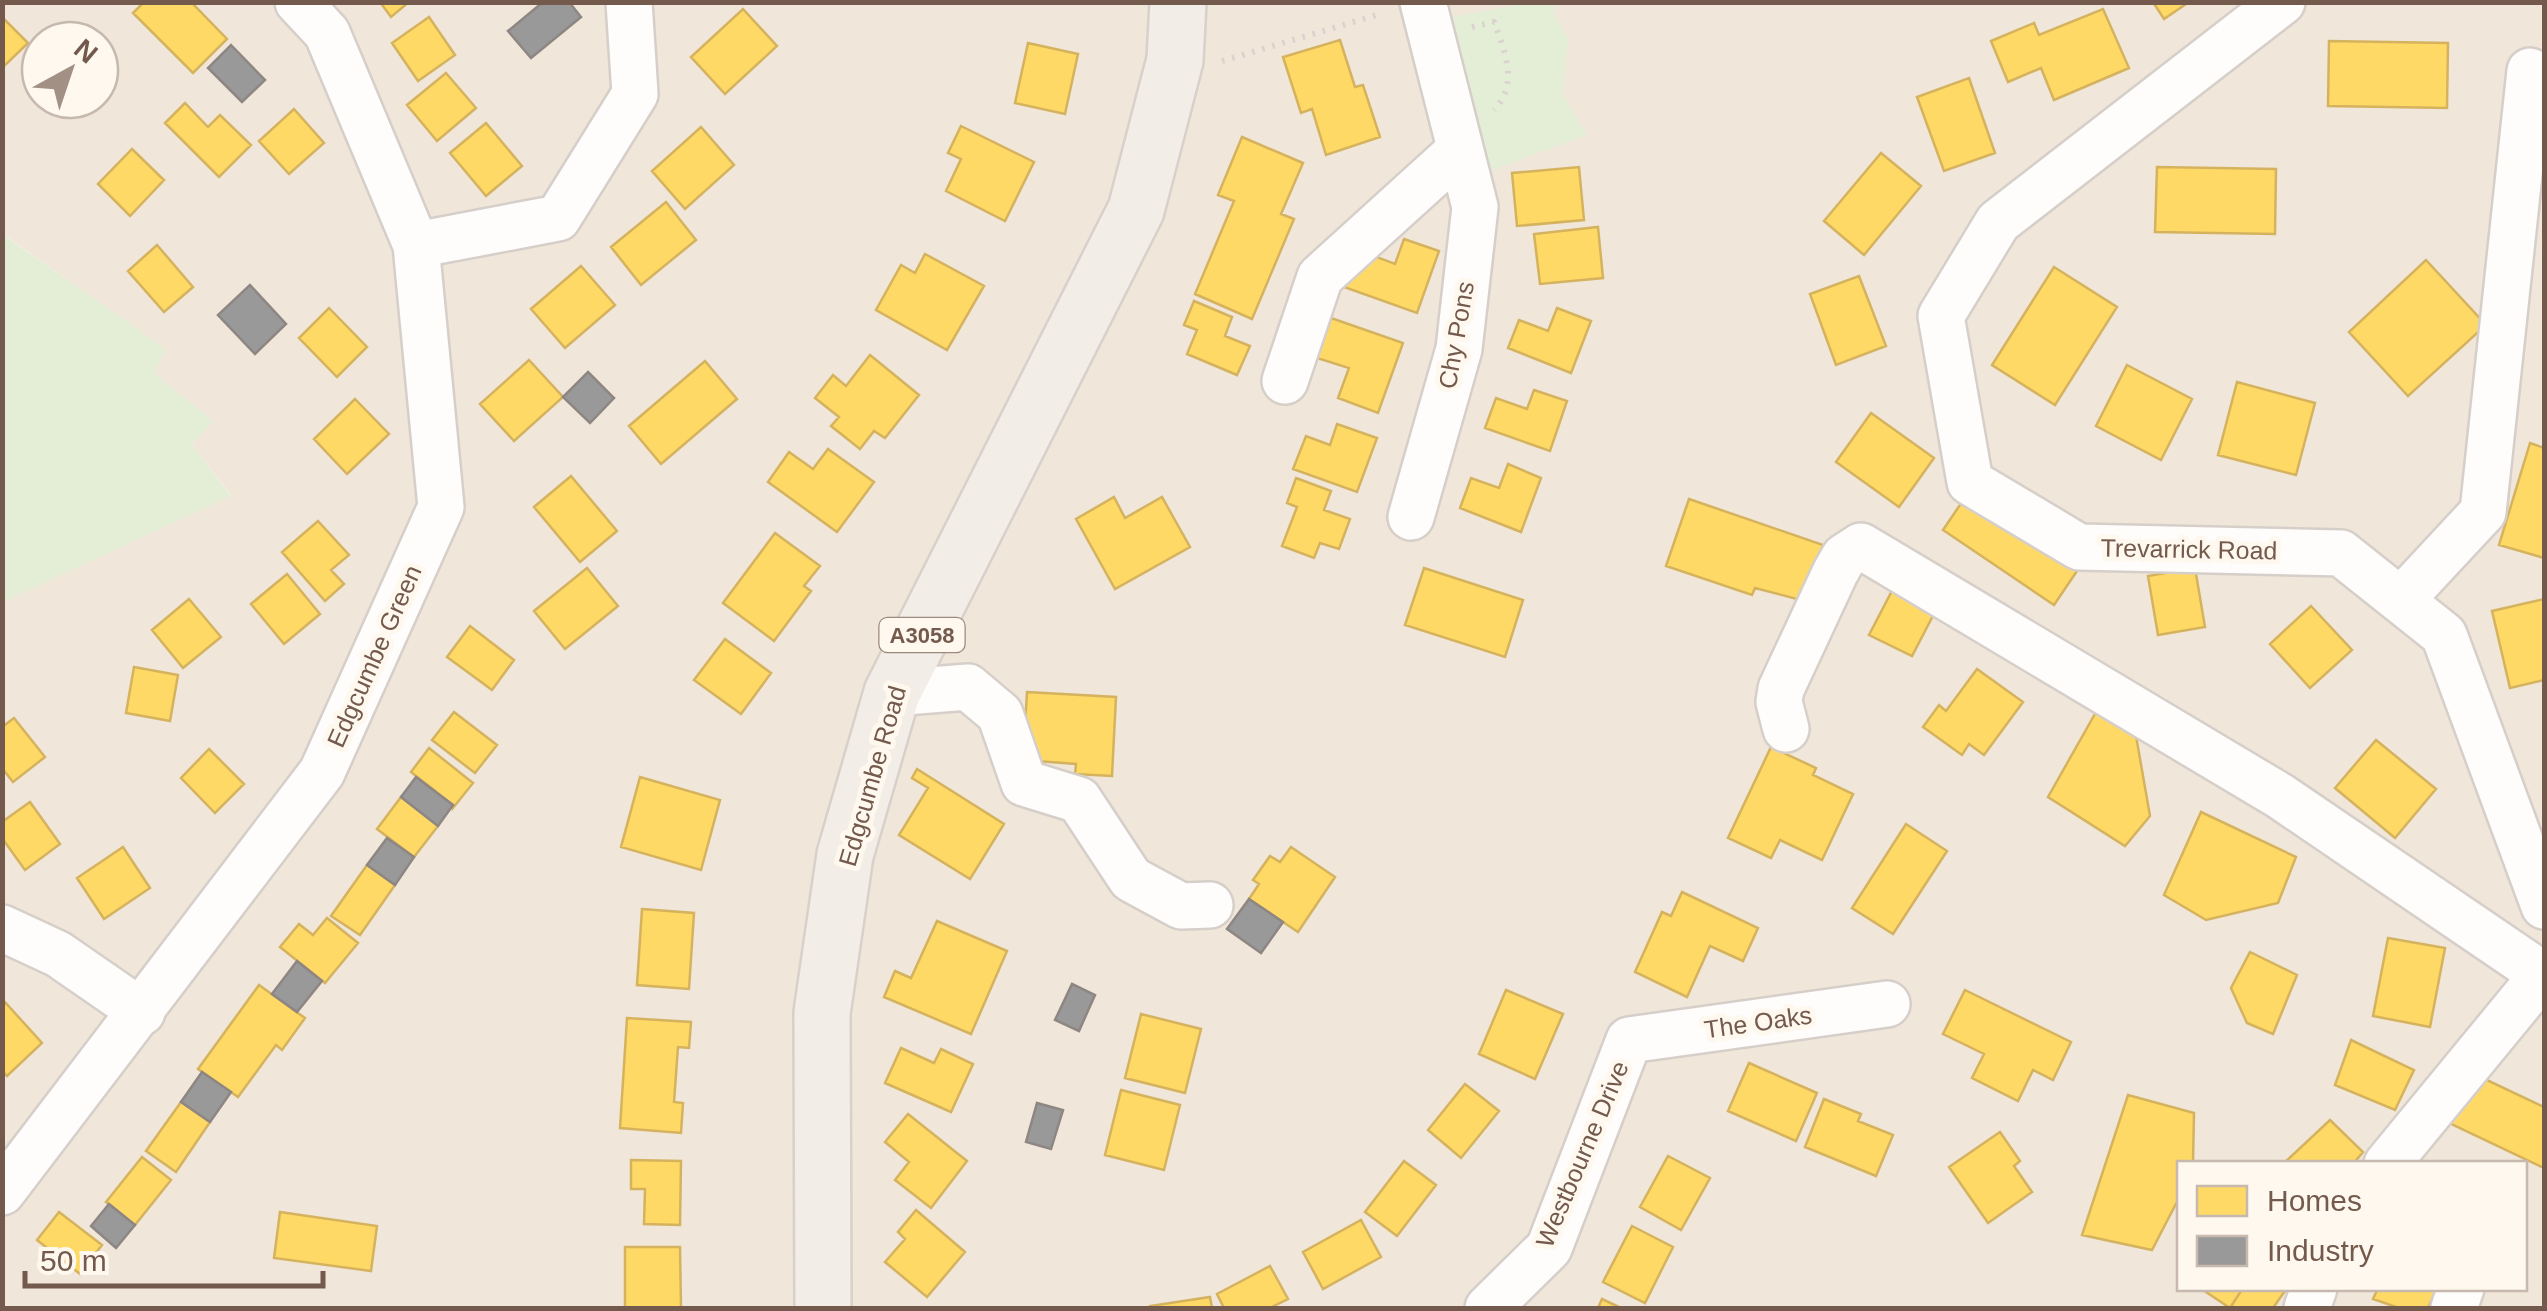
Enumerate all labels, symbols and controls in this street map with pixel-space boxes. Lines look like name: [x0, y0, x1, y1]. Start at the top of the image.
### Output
north arrow: [20, 20, 120, 120]
text: N: [68, 33, 103, 70]
street label: Chy Pons: [1433, 279, 1479, 391]
street label: Trevarrick Road: [2100, 533, 2278, 565]
street label: Edgcumbe Green: [321, 561, 427, 751]
road number: A3058: [880, 618, 964, 652]
street label: Edgcumbe Road: [833, 683, 911, 869]
street label: The Oaks: [1702, 1001, 1814, 1043]
street label: Westbourne Drive: [1530, 1057, 1634, 1251]
legend: [2177, 1161, 2527, 1291]
text: Homes: [2267, 1184, 2362, 1217]
scale bar: [25, 1226, 322, 1288]
text: Industry: [2267, 1234, 2374, 1267]
text: 50 m: [40, 1244, 107, 1277]

